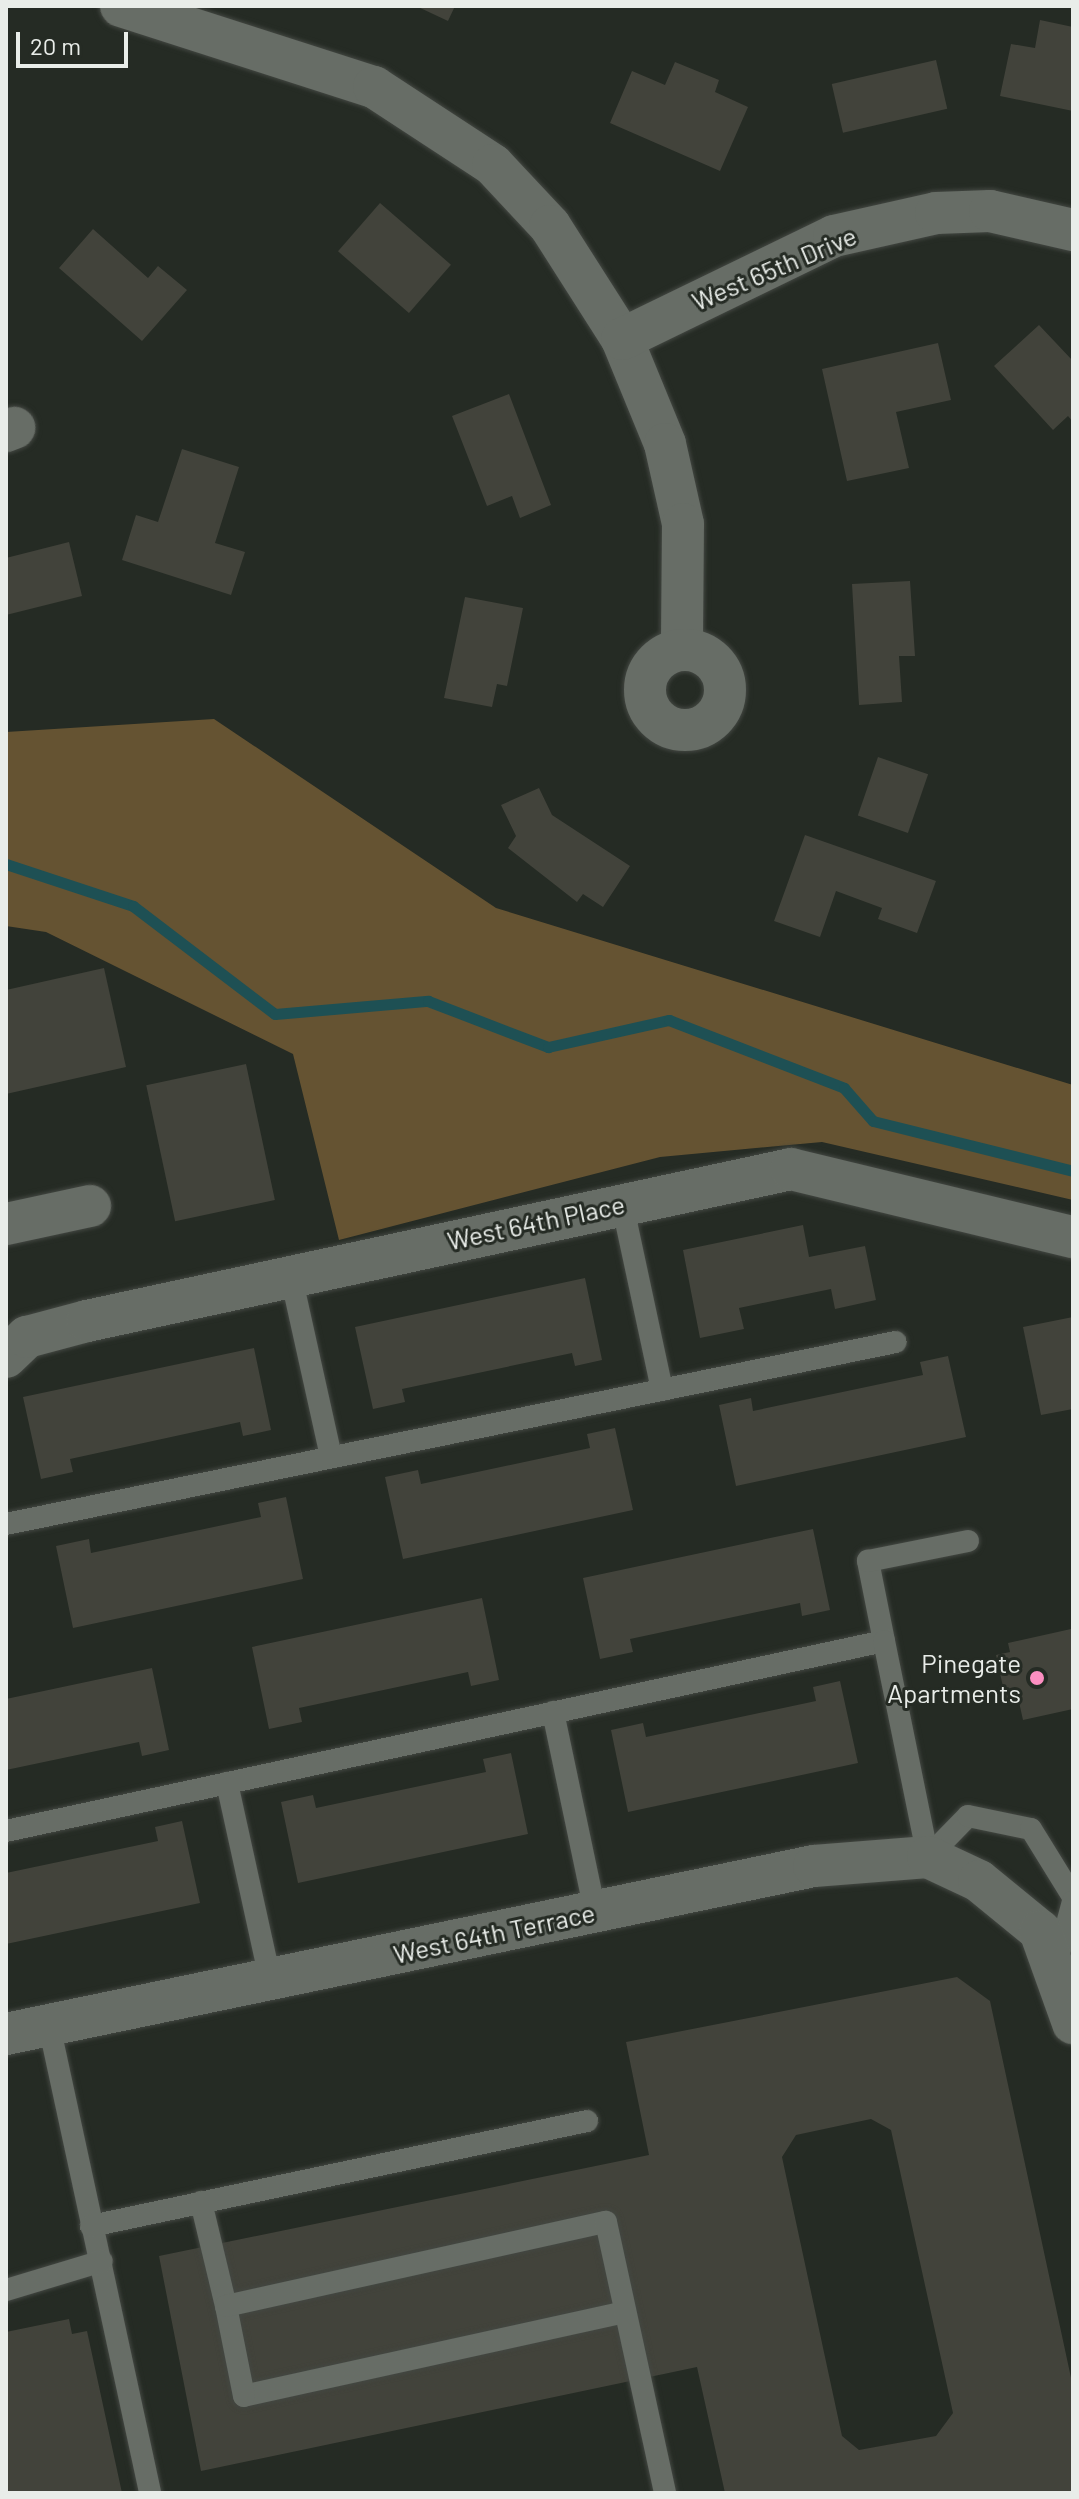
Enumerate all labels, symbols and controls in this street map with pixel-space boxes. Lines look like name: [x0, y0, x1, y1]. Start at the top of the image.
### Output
scale bar: [20, 16, 132, 66]
text: 20 m: [30, 31, 81, 60]
street label: West 65th Drive: [687, 219, 861, 317]
street label: West 64th Place: [444, 1188, 628, 1256]
place label: Pinegate Apartments: [887, 1647, 1021, 1708]
marker: Pinegate Apartments: [1028, 1669, 1046, 1687]
street label: West 64th Terrace: [390, 1896, 598, 1970]

